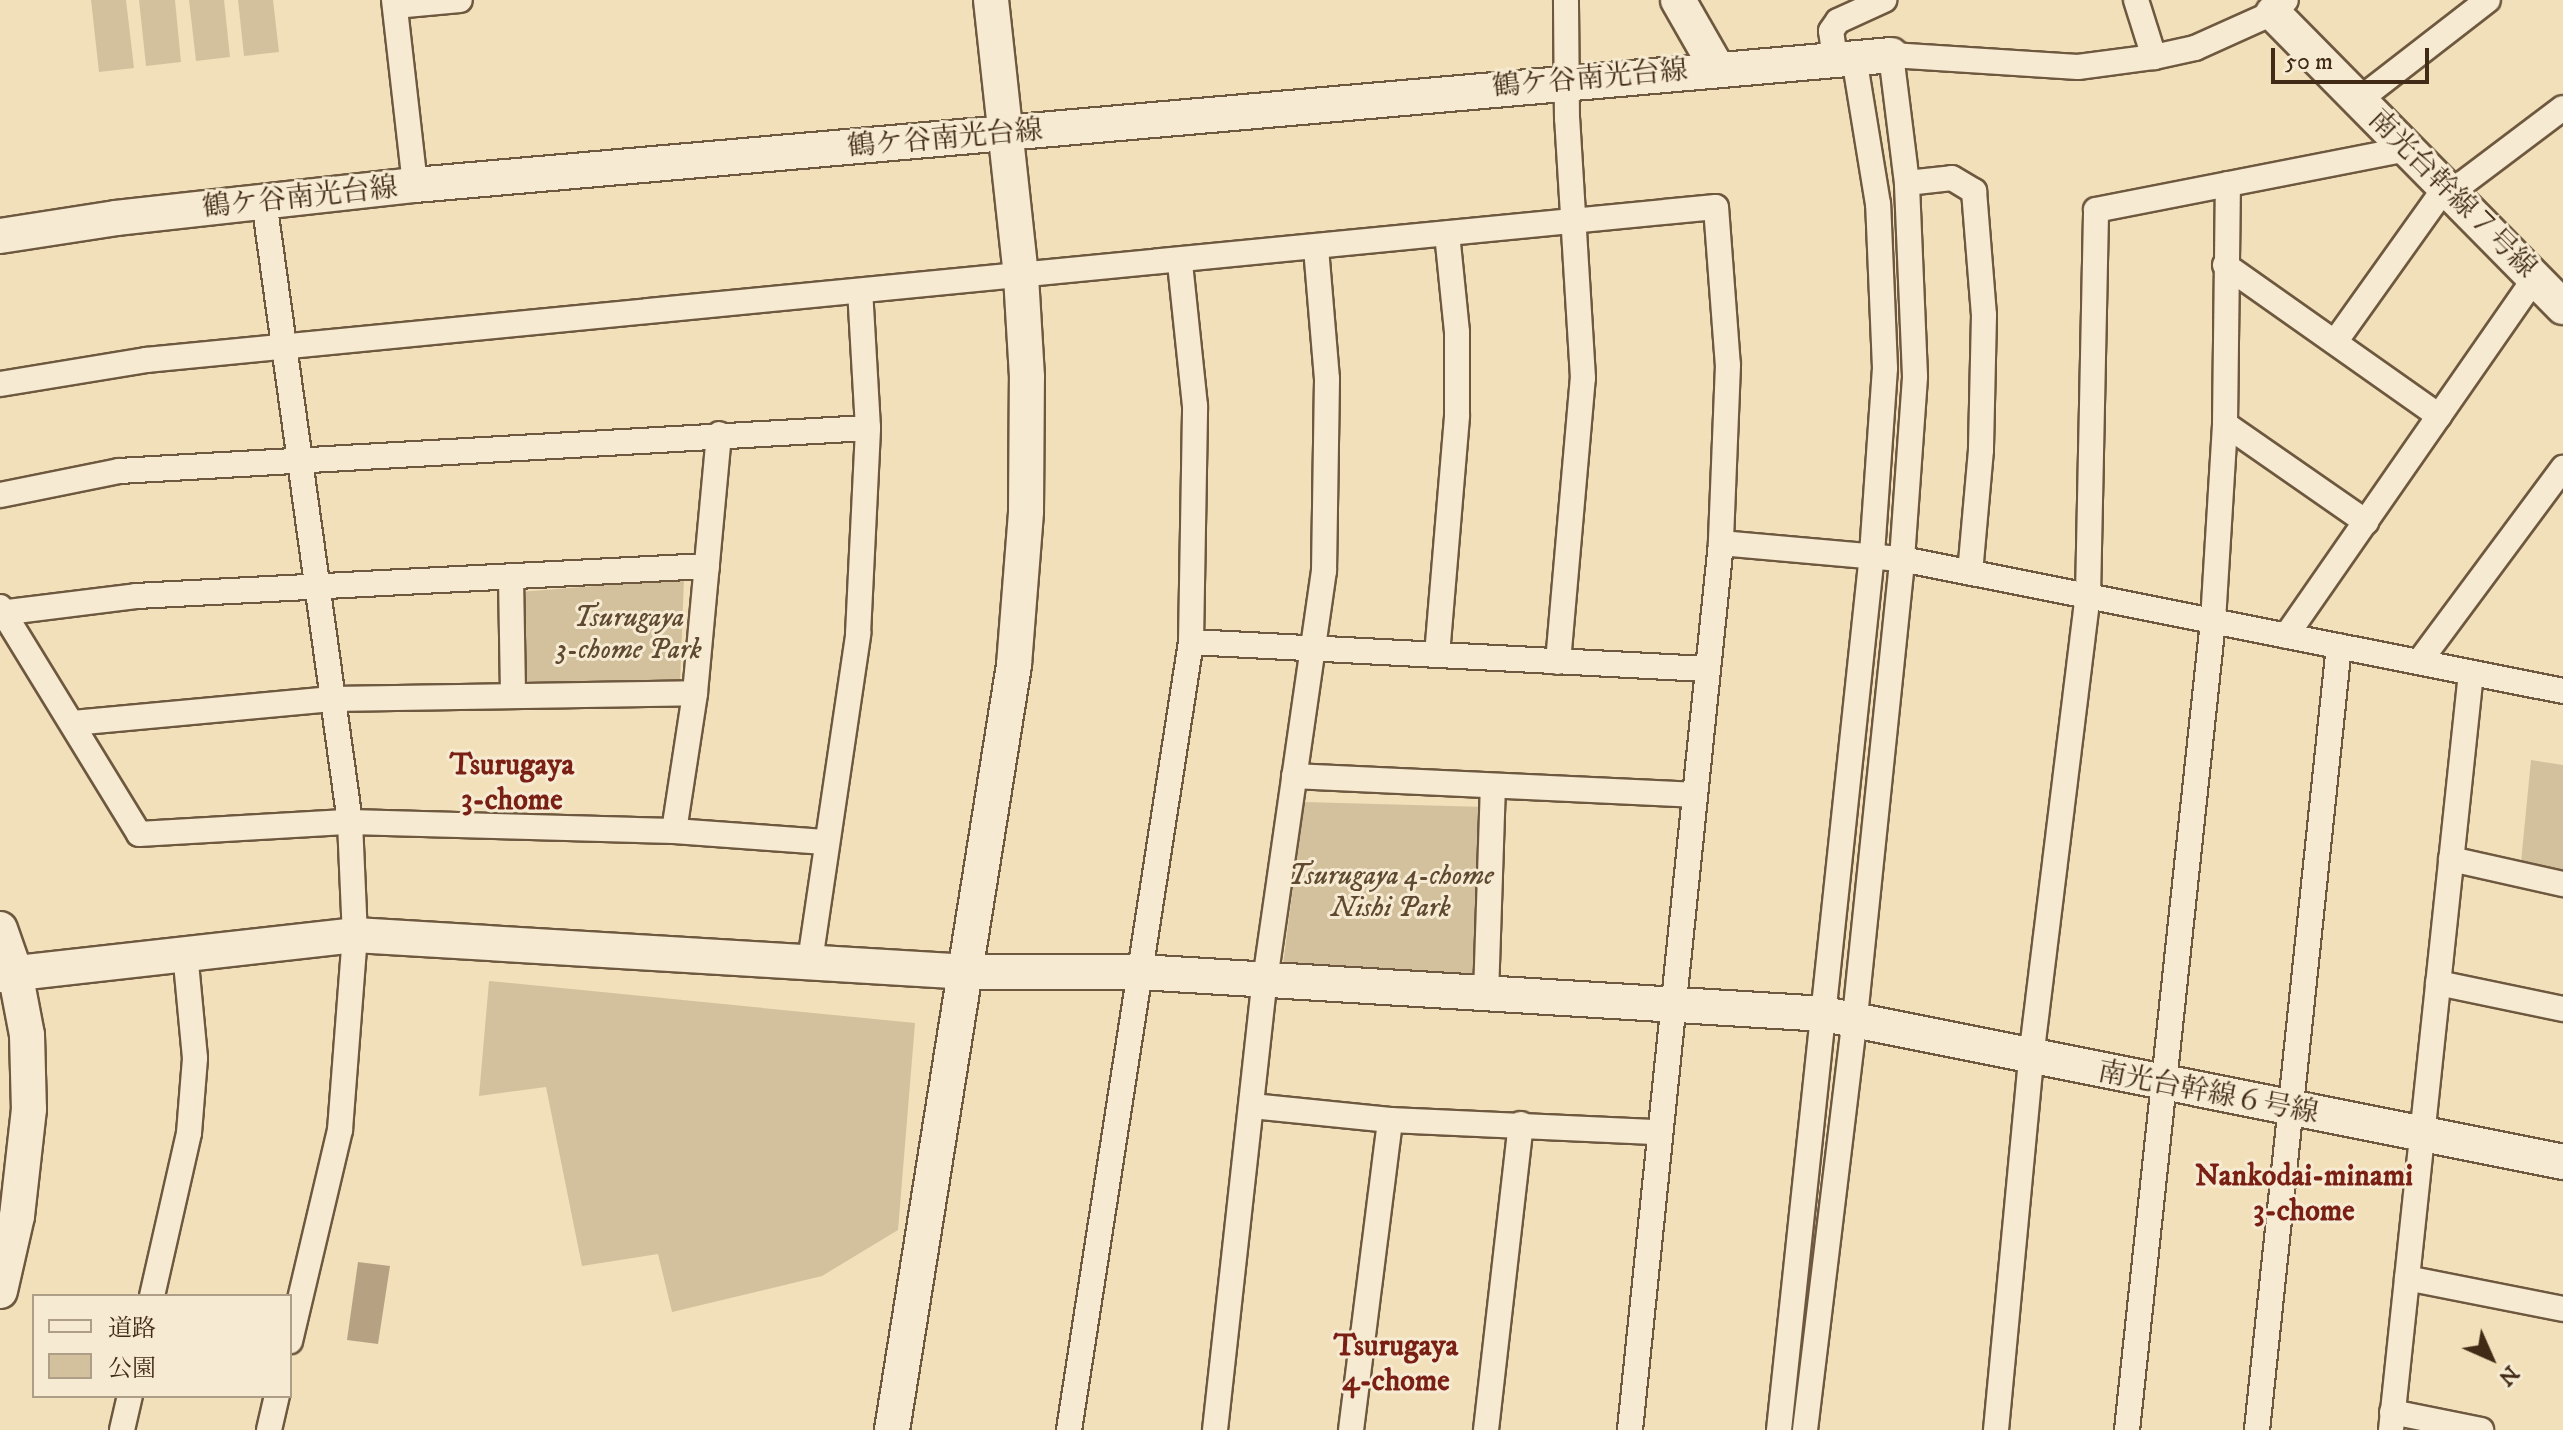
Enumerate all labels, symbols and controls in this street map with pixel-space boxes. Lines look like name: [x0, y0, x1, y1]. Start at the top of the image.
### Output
scale bar: [2275, 32, 2433, 82]
text: 50 m: [2285, 47, 2333, 77]
street label: 鶴ケ谷南光台線: [1491, 54, 1689, 104]
street label: 南光台幹線７号線: [2361, 103, 2543, 285]
street label: 鶴ケ谷南光台線: [846, 114, 1044, 164]
street label: 鶴ケ谷南光台線: [201, 171, 399, 225]
park label: Tsurugaya 3-chome Park: [556, 601, 702, 667]
district label: Tsurugaya 3-chome: [450, 748, 574, 818]
park label: Tsurugaya 4-chome Nishi Park: [1288, 859, 1494, 925]
street label: 南光台幹線６号線: [2095, 1055, 2321, 1131]
district label: Nankodai-minami 3-chome: [2195, 1159, 2413, 1230]
legend: [32, 1294, 292, 1398]
text: 道路: [108, 1314, 156, 1344]
north arrow: [2451, 1318, 2531, 1398]
district label: Tsurugaya 4-chome: [1334, 1329, 1458, 1400]
text: 公園: [108, 1354, 156, 1384]
text: N: [2492, 1359, 2524, 1391]

